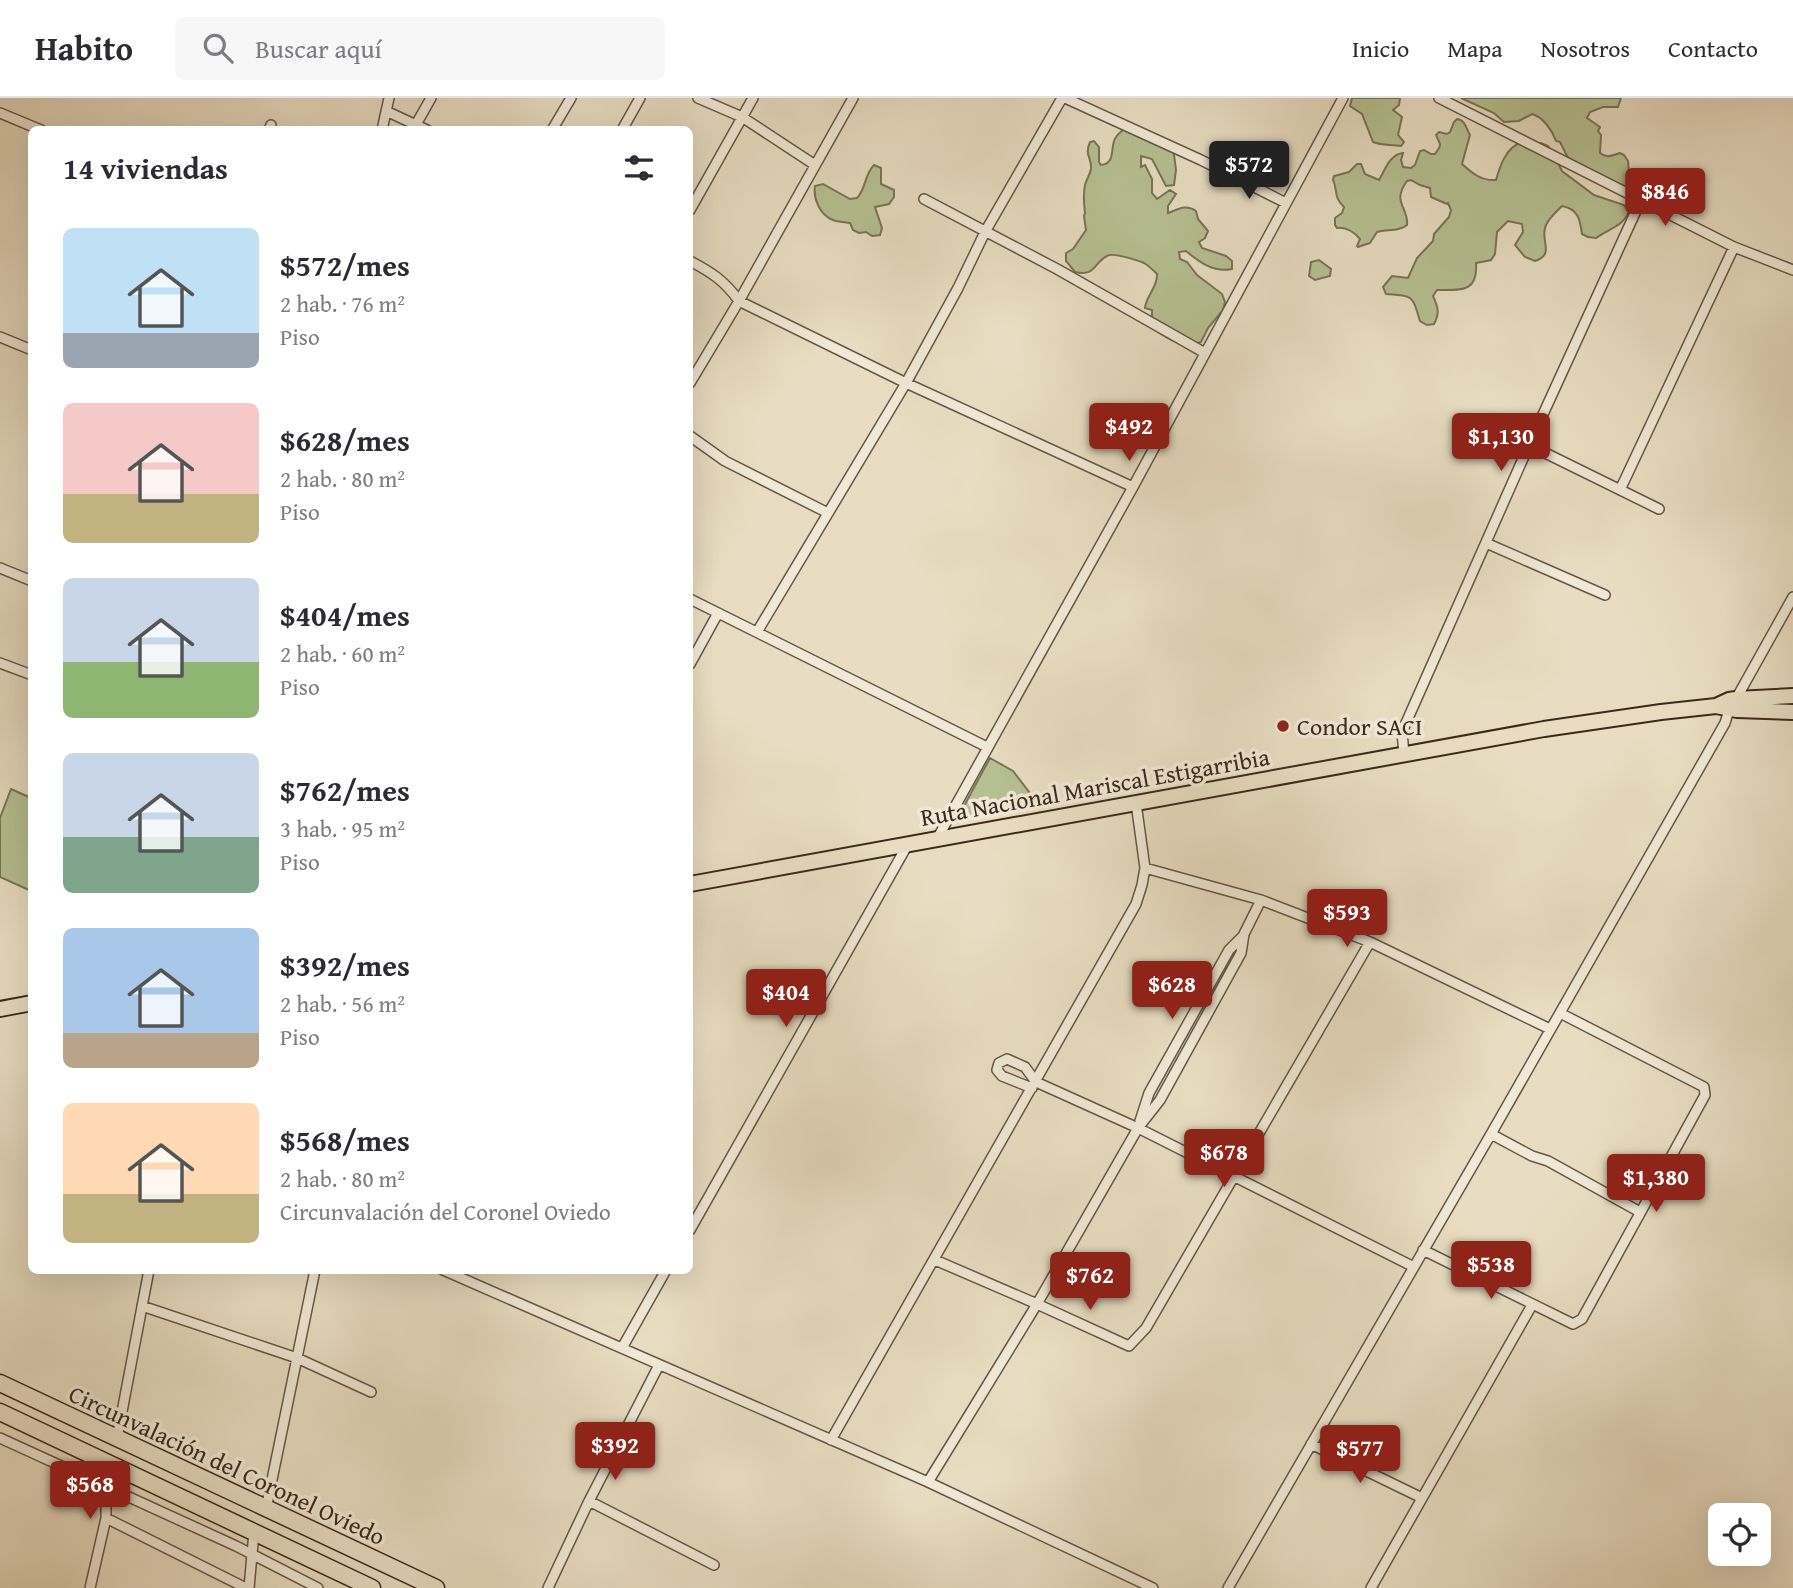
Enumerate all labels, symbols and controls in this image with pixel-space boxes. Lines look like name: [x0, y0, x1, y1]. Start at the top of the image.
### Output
search box: [175, 17, 665, 80]
text: Habito: [35, 24, 133, 72]
icon: search: [199, 29, 237, 67]
text: Buscar aquí: [255, 29, 382, 68]
text: Inicio: [1352, 31, 1409, 66]
text: Mapa: [1447, 31, 1503, 66]
text: Nosotros: [1541, 31, 1630, 66]
text: Contacto: [1668, 31, 1758, 66]
pin: $572: [1208, 141, 1290, 201]
text: 14 viviendas: [63, 146, 228, 190]
text: $572: [1225, 147, 1273, 180]
icon: filters: [620, 149, 658, 187]
pin: $846: [1624, 169, 1706, 228]
text: $846: [1641, 174, 1689, 207]
text: $572/mes: [280, 243, 410, 287]
icon: home: [119, 256, 203, 340]
text: 2 hab. · 76 m²: [280, 287, 405, 320]
text: Piso: [280, 320, 320, 353]
pin: $492: [1088, 404, 1170, 463]
text: $492: [1105, 409, 1153, 442]
pin: $1,130: [1444, 414, 1558, 473]
text: $628/mes: [280, 418, 410, 462]
text: $1,130: [1468, 419, 1534, 452]
icon: home: [119, 431, 203, 515]
text: 2 hab. · 80 m²: [280, 462, 405, 495]
text: Piso: [280, 495, 320, 528]
text: $404/mes: [280, 593, 410, 637]
icon: home: [119, 606, 203, 690]
text: 2 hab. · 60 m²: [280, 637, 405, 670]
text: Piso: [280, 670, 320, 703]
place label: Condor SACI: [1297, 709, 1422, 744]
marker: Condor SACI: [1275, 718, 1291, 734]
street label: Ruta Nacional Mariscal Estigarribia: [918, 739, 1273, 835]
text: $762/mes: [280, 768, 410, 812]
icon: home: [119, 781, 203, 865]
text: 3 hab. · 95 m²: [280, 812, 405, 845]
text: Piso: [280, 845, 320, 878]
pin: $593: [1306, 890, 1388, 949]
text: $593: [1323, 895, 1371, 928]
text: $392/mes: [280, 943, 410, 987]
icon: home: [119, 956, 203, 1040]
pin: $628: [1131, 962, 1213, 1021]
text: $628: [1148, 967, 1196, 1000]
pin: $404: [745, 970, 827, 1029]
text: $404: [762, 975, 810, 1008]
text: 2 hab. · 56 m²: [280, 987, 405, 1020]
text: Piso: [280, 1020, 320, 1053]
text: $568/mes: [280, 1118, 410, 1162]
pin: $678: [1183, 1130, 1265, 1189]
icon: home: [119, 1131, 203, 1215]
text: $678: [1200, 1135, 1248, 1168]
pin: $1,380: [1599, 1154, 1713, 1214]
text: $1,380: [1623, 1160, 1689, 1193]
text: 2 hab. · 80 m²: [280, 1162, 405, 1195]
text: Circunvalación del Coronel Oviedo: [280, 1195, 611, 1228]
pin: $538: [1450, 1242, 1532, 1301]
text: $538: [1467, 1247, 1515, 1280]
pin: $762: [1049, 1252, 1131, 1312]
text: $762: [1066, 1258, 1114, 1291]
street label: Circunvalación del Coronel Oviedo: [63, 1376, 391, 1554]
pin: $392: [574, 1422, 656, 1482]
pin: $577: [1319, 1426, 1401, 1485]
text: $392: [591, 1428, 639, 1461]
text: $577: [1336, 1431, 1384, 1464]
pin: $568: [49, 1462, 131, 1521]
text: $568: [66, 1467, 114, 1500]
map controls: [1708, 1503, 1771, 1566]
button: locate: [1708, 1503, 1771, 1566]

